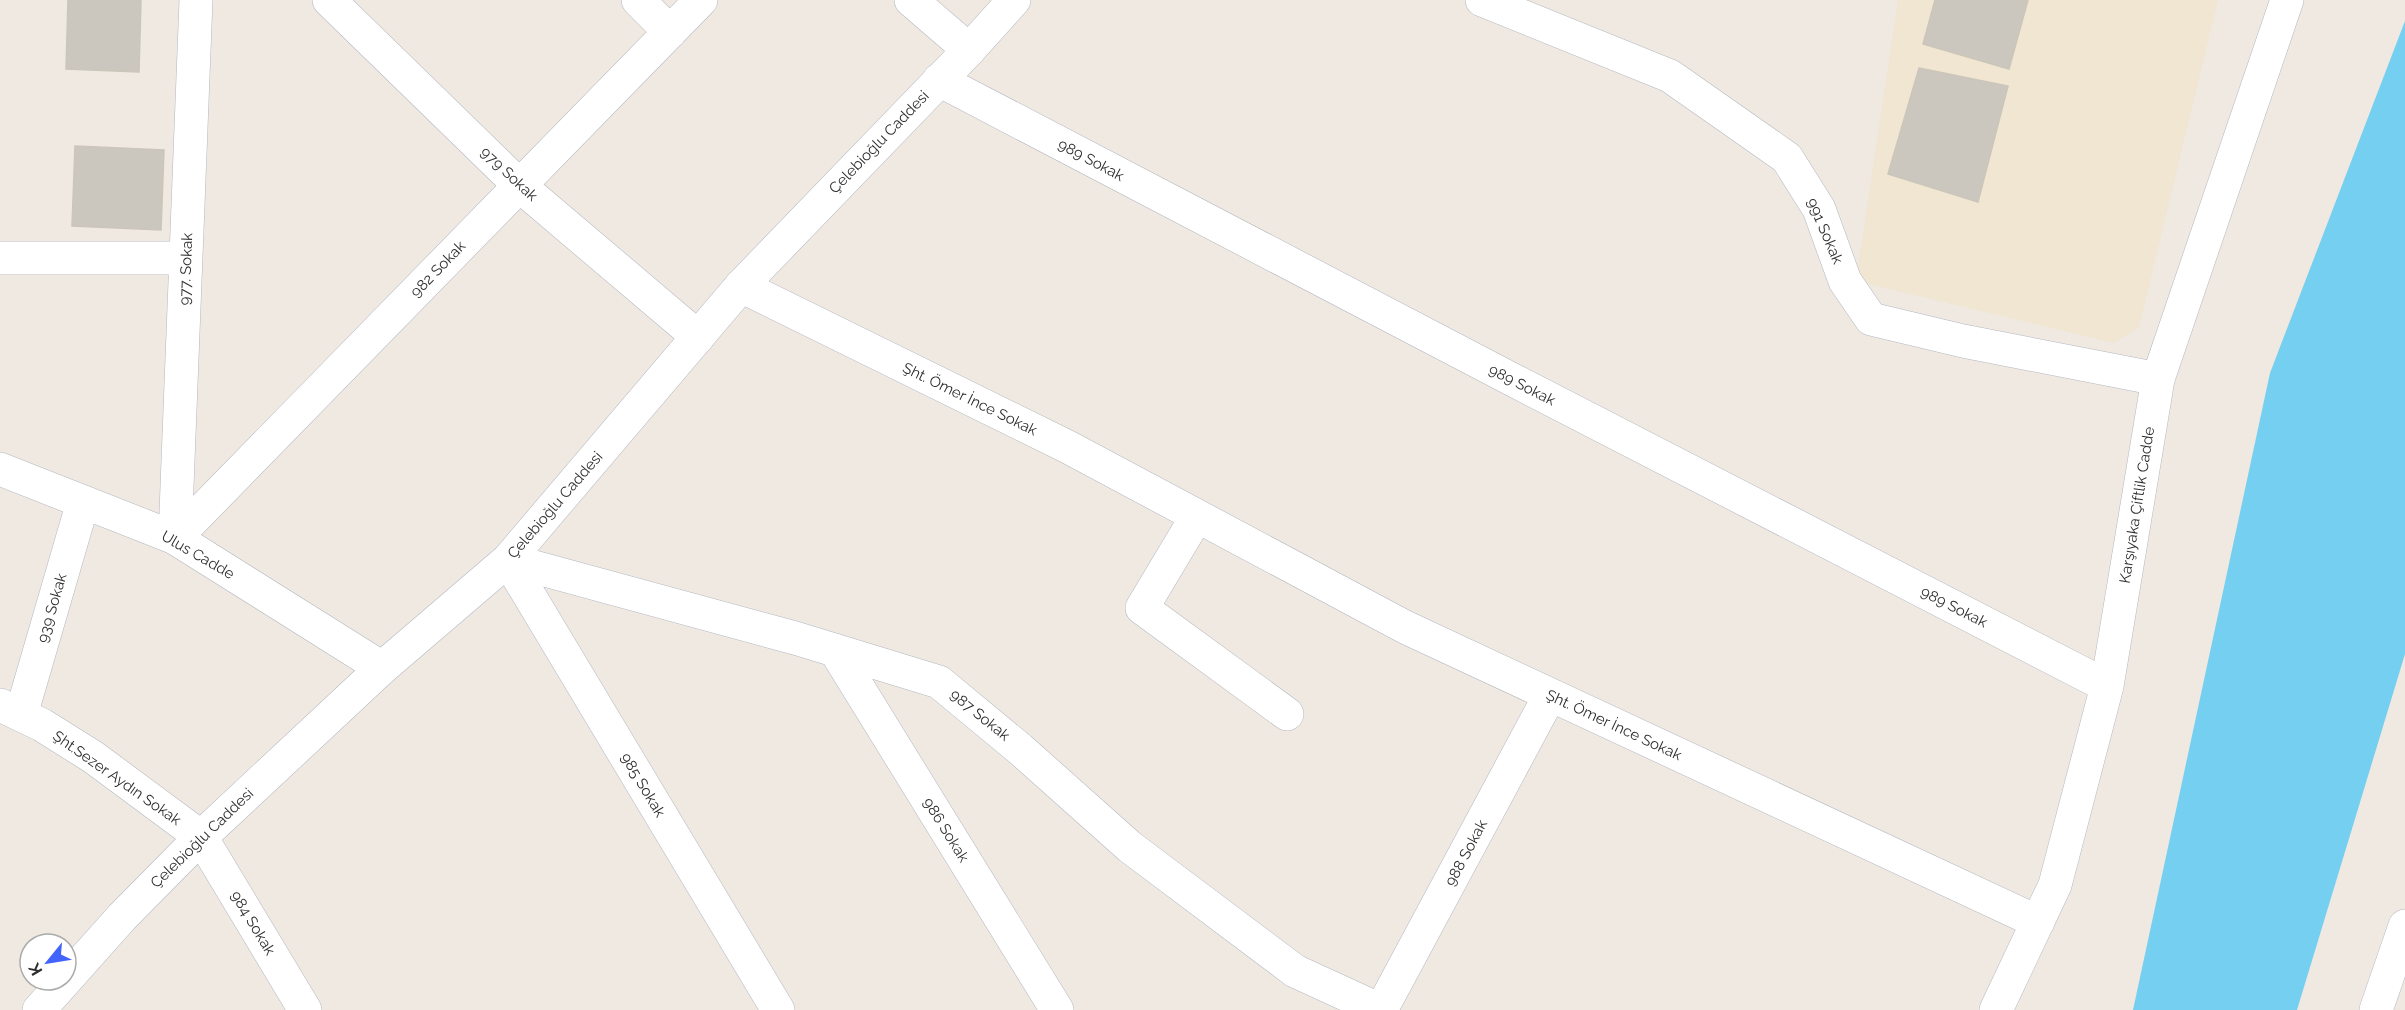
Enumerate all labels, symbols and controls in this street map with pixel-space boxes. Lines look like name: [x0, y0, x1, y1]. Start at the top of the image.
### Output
street label: Çelebioğlu Caddesi: [825, 87, 933, 197]
street label: 989 Sokak: [1055, 135, 1127, 185]
street label: 979 Sokak: [477, 143, 541, 205]
street label: 991 Sokak: [1803, 195, 1847, 267]
street label: 977. Sokak: [176, 232, 196, 306]
street label: 982 Sokak: [407, 237, 469, 301]
street label: Şht. Ömer İnce Sokak: [900, 358, 1041, 439]
street label: 989 Sokak: [1486, 361, 1558, 409]
street label: Karşıyaka Çiftlik Cadde: [2116, 425, 2158, 585]
street label: Çelebioğlu Caddesi: [504, 448, 606, 562]
street label: Ulus Cadde: [158, 527, 238, 583]
street label: 939 Sokak: [33, 571, 71, 645]
street label: 989 Sokak: [1918, 583, 1990, 631]
street label: 987 Sokak: [947, 685, 1014, 745]
street label: Şht. Ömer İnce Sokak: [1543, 685, 1685, 764]
street label: Şht.Sezer Aydın Sokak: [49, 727, 185, 829]
street label: 985 Sokak: [617, 750, 669, 820]
street label: Çelebioğlu Caddesi: [147, 784, 257, 892]
street label: 986 Sokak: [919, 794, 973, 866]
street label: 988 Sokak: [1441, 817, 1491, 889]
street label: 984 Sokak: [227, 888, 279, 958]
north arrow: [18, 932, 78, 992]
text: K: [24, 960, 46, 979]

